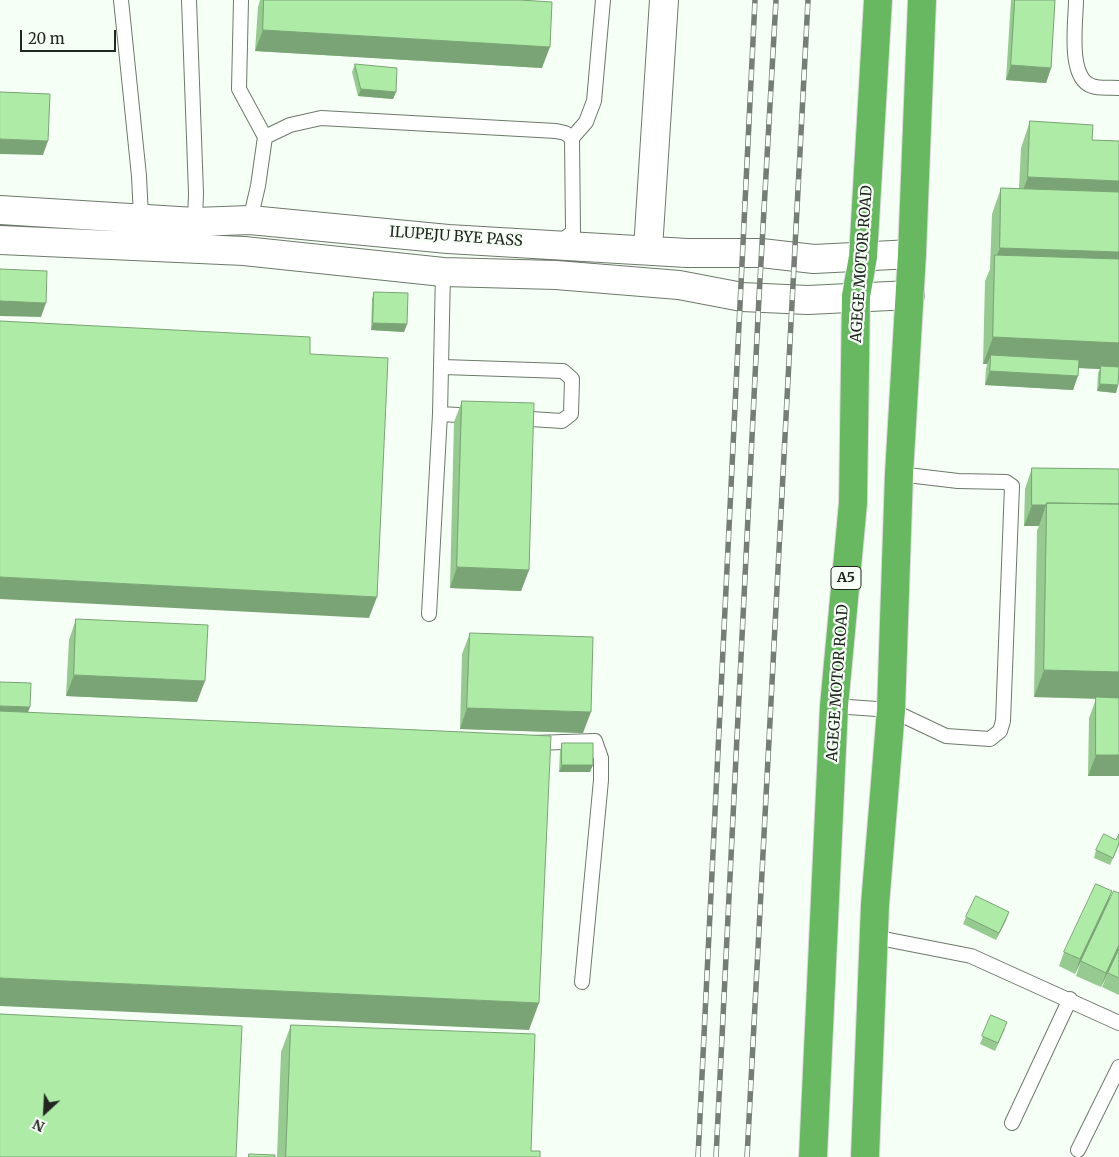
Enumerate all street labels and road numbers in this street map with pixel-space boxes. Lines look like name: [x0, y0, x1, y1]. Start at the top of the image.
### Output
street label: AGEGE MOTOR ROAD: [848, 185, 876, 343]
street label: ILUPEJU BYE PASS: [389, 223, 523, 251]
road number: A5: [831, 566, 861, 590]
street label: AGEGE MOTOR ROAD: [824, 604, 852, 762]

